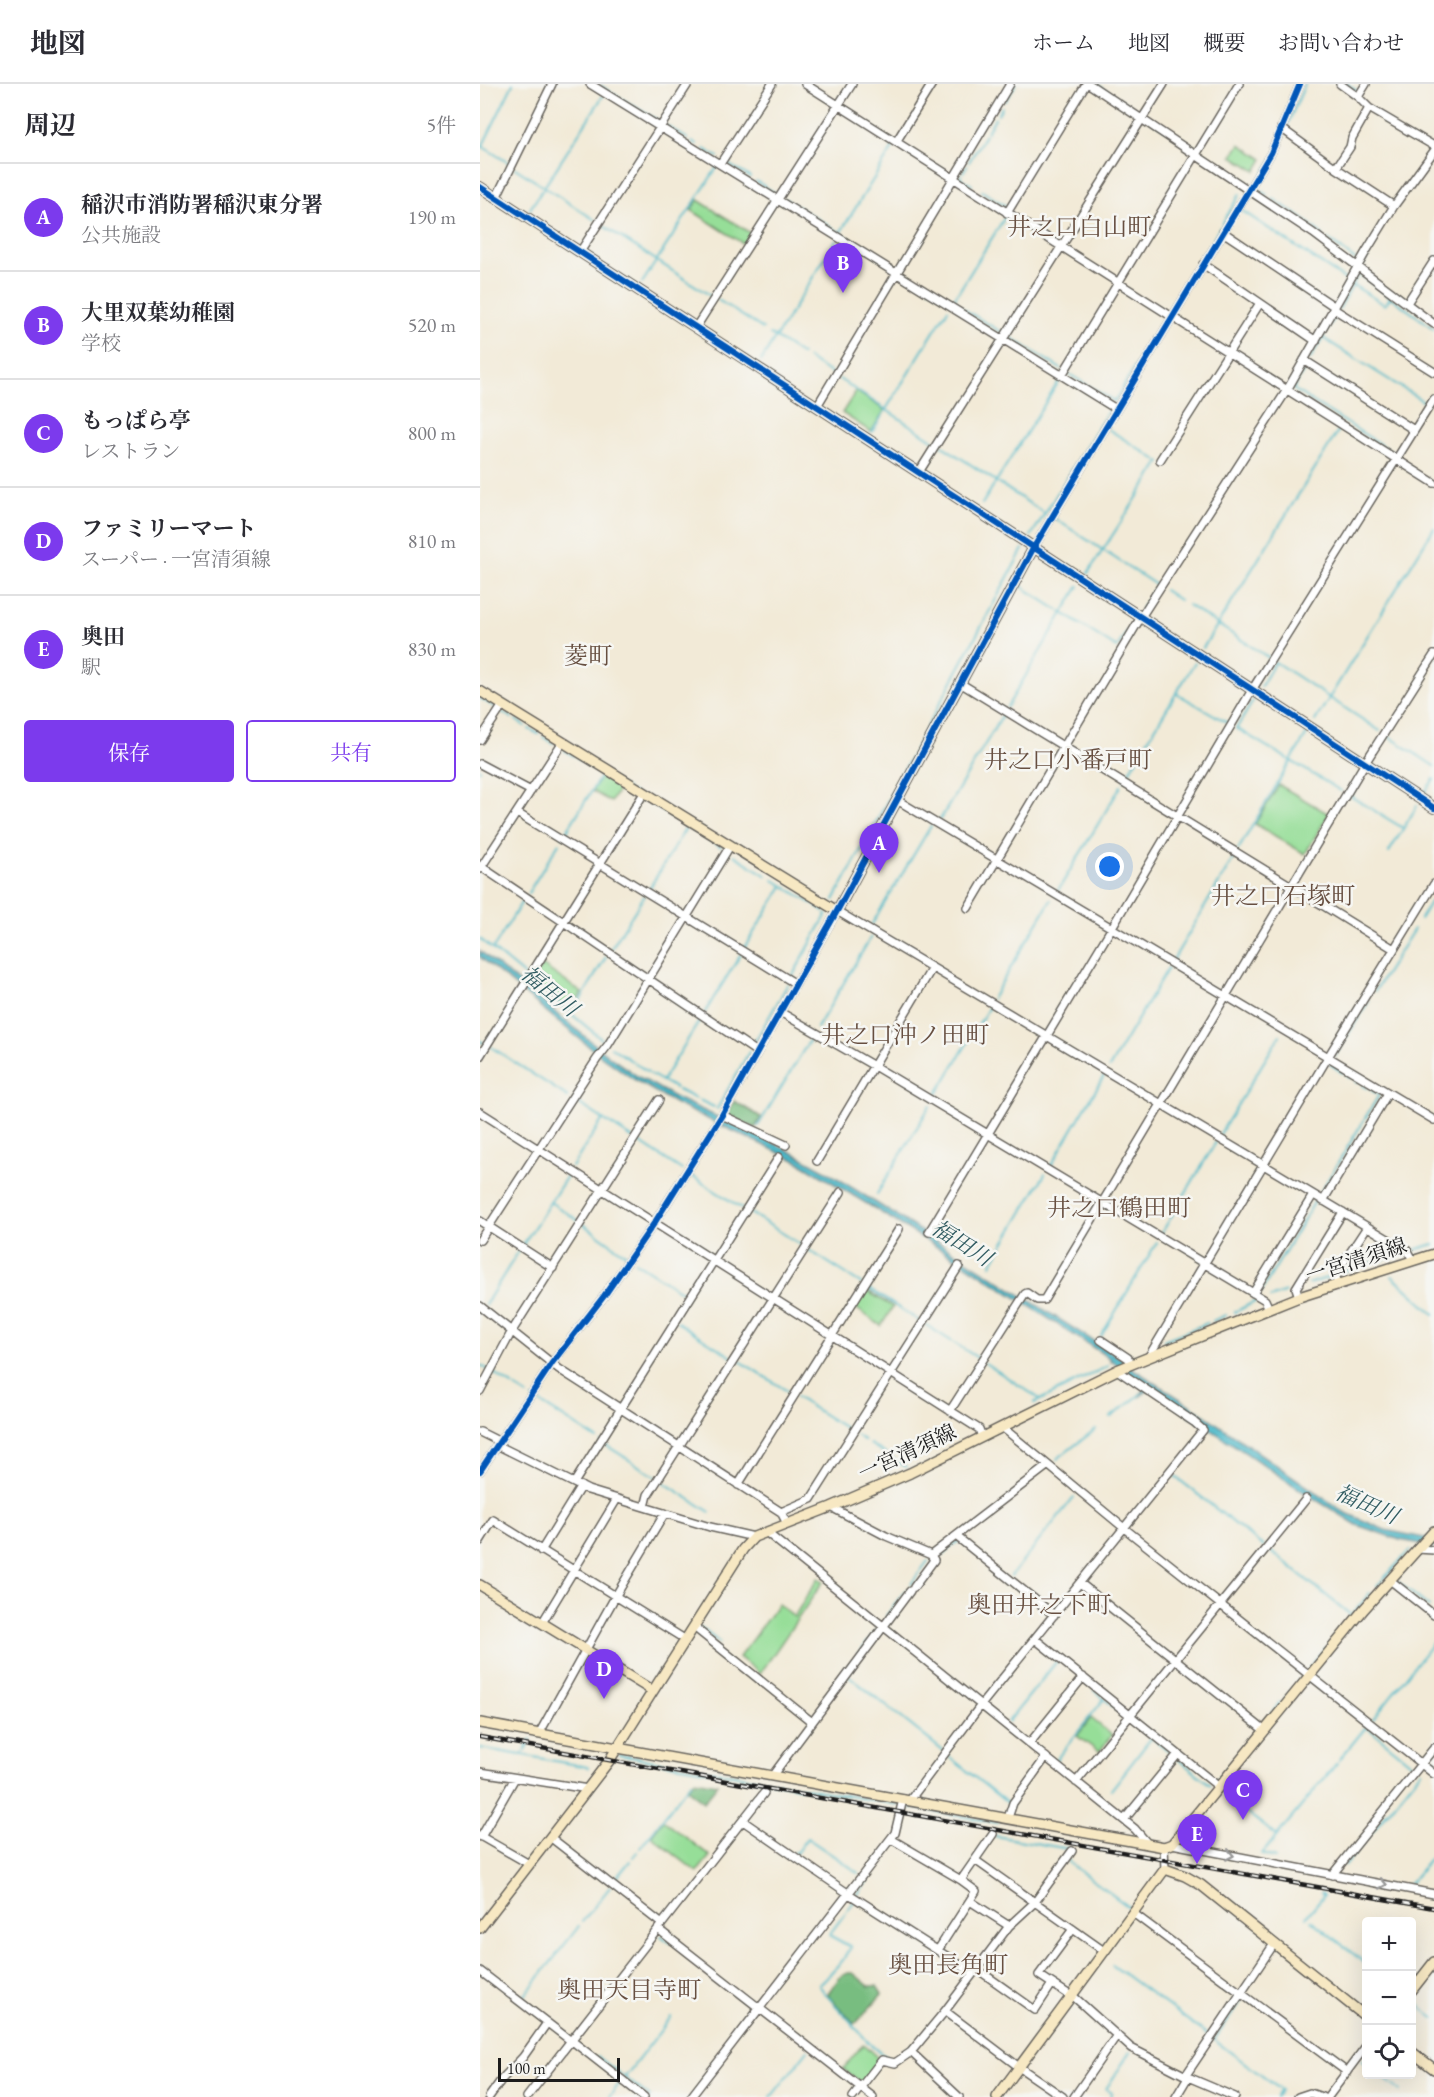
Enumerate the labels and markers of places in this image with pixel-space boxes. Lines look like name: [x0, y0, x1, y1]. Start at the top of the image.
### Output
pin: B: [824, 244, 862, 293]
pin: A: [860, 824, 898, 873]
pin: D: [584, 1650, 624, 1699]
pin: C: [1224, 1770, 1263, 1820]
pin: E: [1178, 1814, 1216, 1864]

